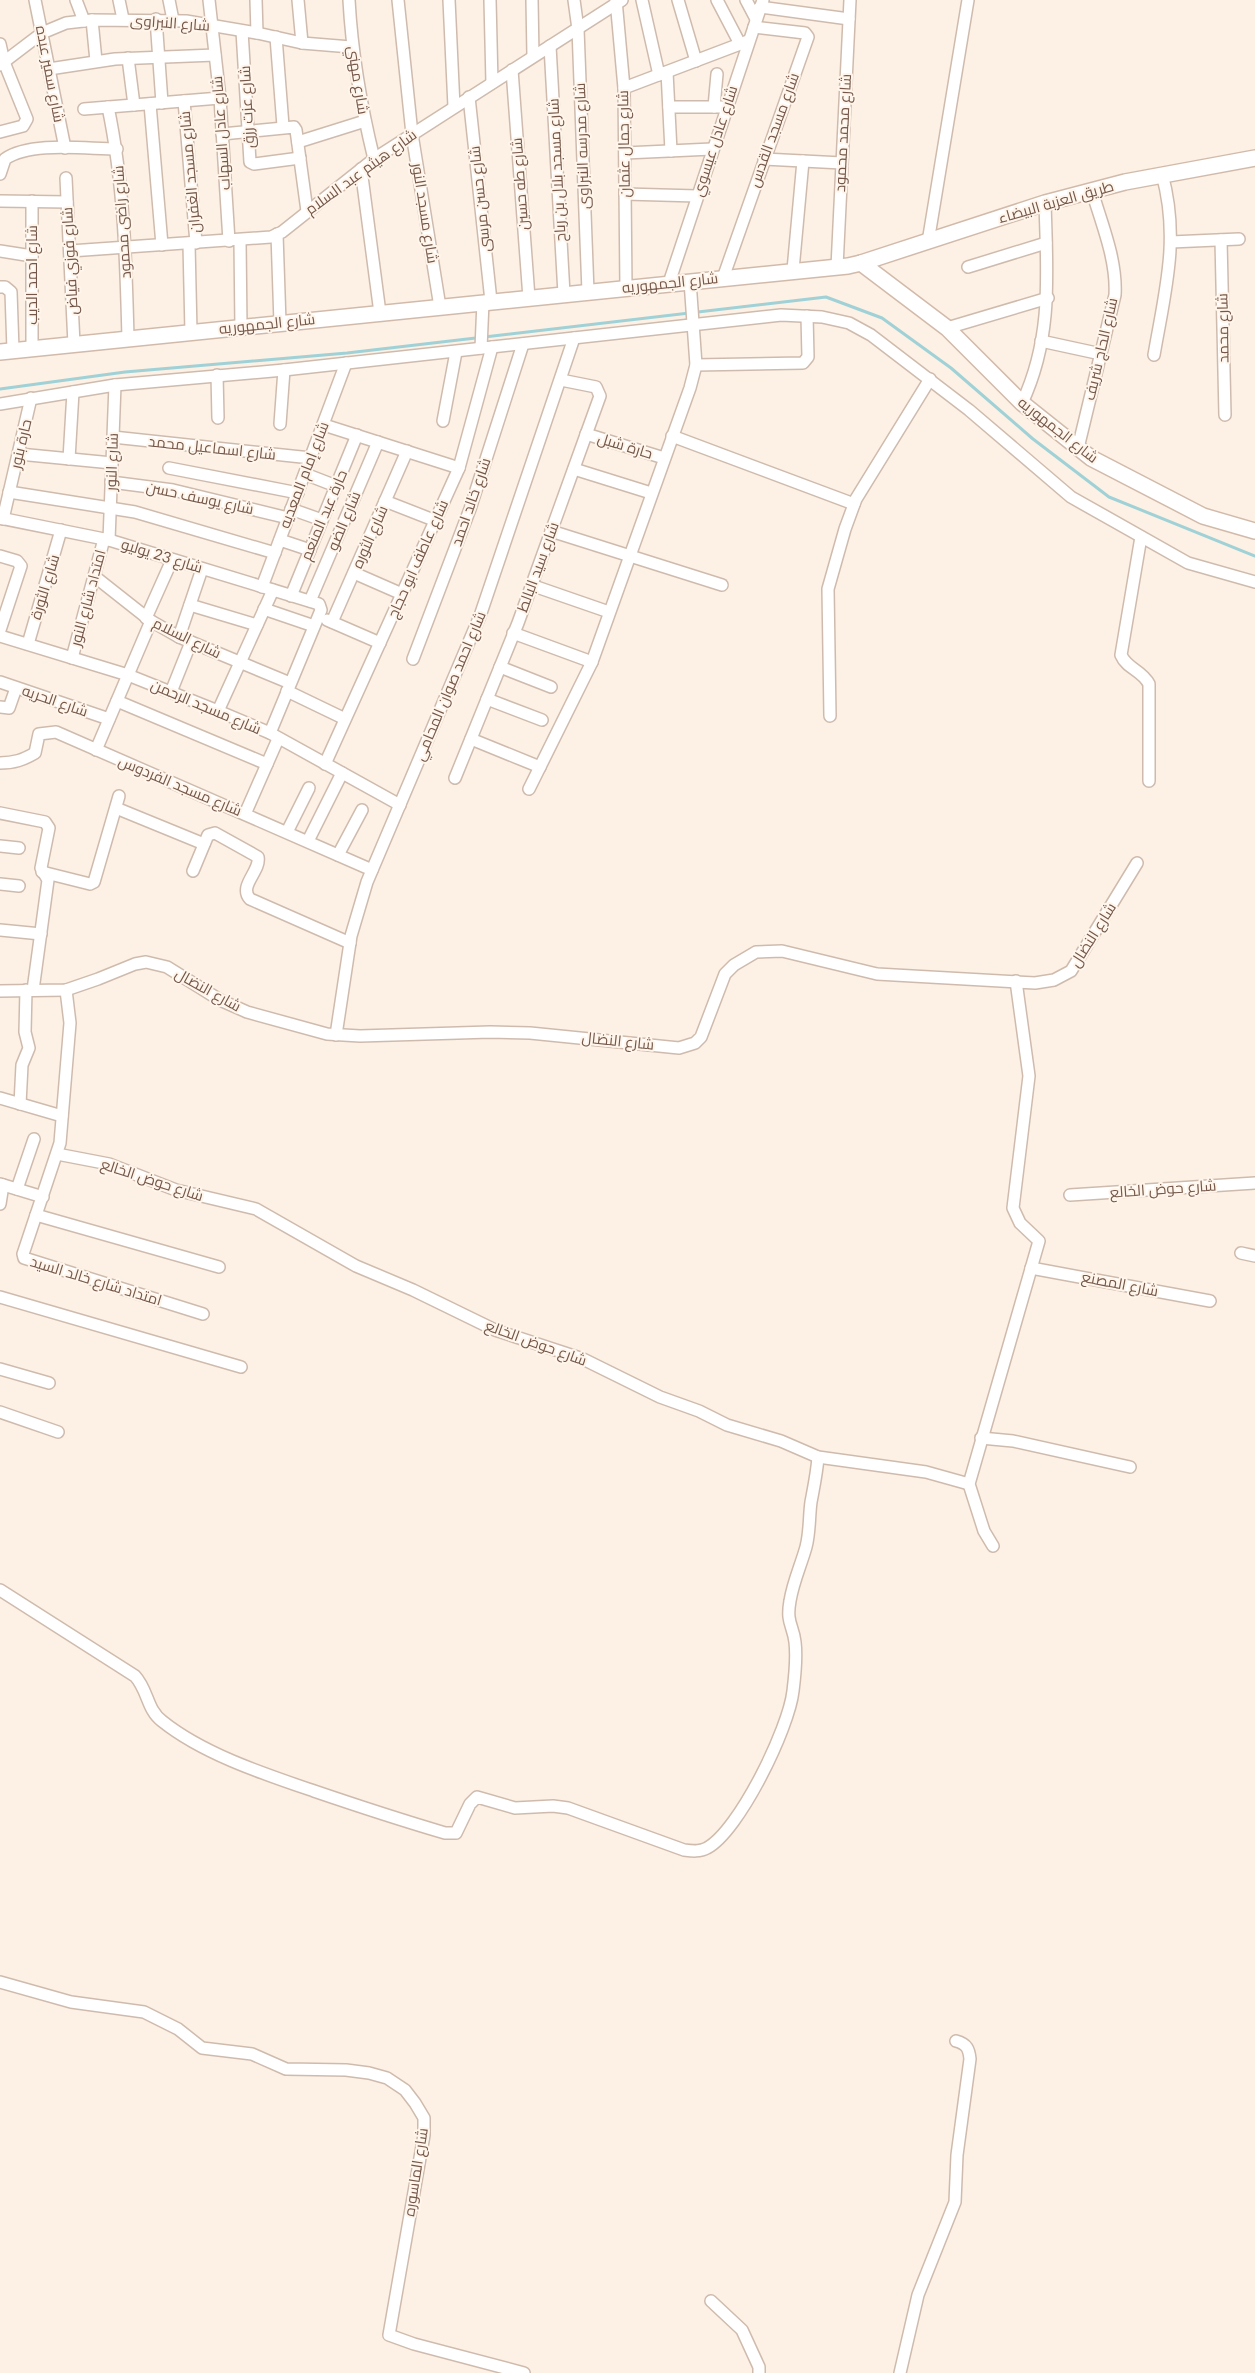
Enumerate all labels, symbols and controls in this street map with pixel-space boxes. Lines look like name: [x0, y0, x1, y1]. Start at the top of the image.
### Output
street label: شارع النبراوى: [129, 10, 211, 37]
street label: شارع سمير عبده: [30, 24, 69, 124]
street label: شارع مهني: [341, 44, 373, 116]
street label: شارع عزت رزق: [235, 65, 260, 149]
street label: شارع مسجد القدس: [744, 70, 805, 190]
street label: شارع محمد محمود: [830, 73, 857, 193]
street label: شارع عادل السهاب: [207, 75, 236, 191]
street label: شارع مدرسه النبراوى: [570, 82, 595, 210]
street label: شارع عادل عيسوي: [688, 83, 744, 200]
street label: شارع جمال عثمان: [613, 90, 636, 198]
street label: شارع مسجد بلال بن رباح: [543, 98, 572, 242]
street label: شارع مسجد الغفران: [175, 110, 206, 234]
street label: شارع هيثم عبد السلام: [301, 125, 421, 220]
street label: شارع طه حسين: [507, 137, 534, 231]
street label: شارع حسن مرسى: [464, 145, 497, 253]
street label: شارع مسجد النور: [406, 160, 443, 265]
street label: شارع راضى محمود: [108, 165, 137, 279]
street label: طريق العزبة البيضاء: [996, 176, 1116, 228]
street label: شارع فوزي فياض: [57, 207, 85, 315]
street label: شارع احمد الديب: [22, 225, 43, 325]
street label: شارع الجمهوريه: [621, 268, 719, 299]
street label: شارع محمد: [1212, 293, 1235, 363]
street label: شارع الحاج شريف: [1079, 296, 1123, 403]
street label: شارع الجمهوريه: [218, 309, 316, 340]
street label: شارع الجمهوريه: [1013, 392, 1102, 468]
street label: حارة بنور: [5, 417, 35, 472]
street label: شارع إمام المعديه: [274, 419, 334, 532]
street label: حارة شبل: [595, 428, 655, 464]
street label: شارع اسماعيل محمد: [147, 431, 277, 466]
street label: شارع النور: [101, 433, 124, 492]
street label: شارع خالد احمد: [447, 455, 496, 549]
street label: حارة عبد المنعم: [296, 467, 352, 563]
street label: شارع يوسف حسن: [144, 477, 255, 520]
street label: شارع الضو: [323, 488, 366, 554]
street label: شارع عاطف ابو حجاج: [383, 496, 454, 622]
street label: شارع الثوره: [347, 502, 394, 572]
street label: شارع سيد البالط: [512, 519, 565, 615]
street label: شارع 23 يوليو: [119, 534, 205, 579]
street label: امتداد شارع النور: [65, 547, 111, 650]
street label: شارع الثورة: [26, 552, 65, 622]
street label: شارع احمد صوان المحامي: [409, 608, 492, 765]
street label: شارع السلام: [149, 613, 224, 664]
street label: شارع مسجد الرحمن: [147, 675, 264, 740]
street label: شارع الحريه: [19, 680, 91, 723]
street label: شارع مسجد الفردوس: [115, 751, 245, 822]
street label: شارع النضال: [1065, 899, 1122, 972]
street label: شارع النضال: [171, 964, 245, 1017]
street label: شارع النضال: [581, 1027, 655, 1056]
street label: شارع حوض الخالع: [98, 1154, 206, 1207]
street label: شارع حوض الخالع: [1109, 1175, 1217, 1204]
street label: امتداد شارع خالد السيد: [28, 1252, 164, 1311]
street label: شارع المصنع: [1080, 1267, 1160, 1302]
street label: شارع حوض الخالع: [482, 1315, 590, 1372]
street label: شارع الماسوره: [399, 2126, 434, 2218]

